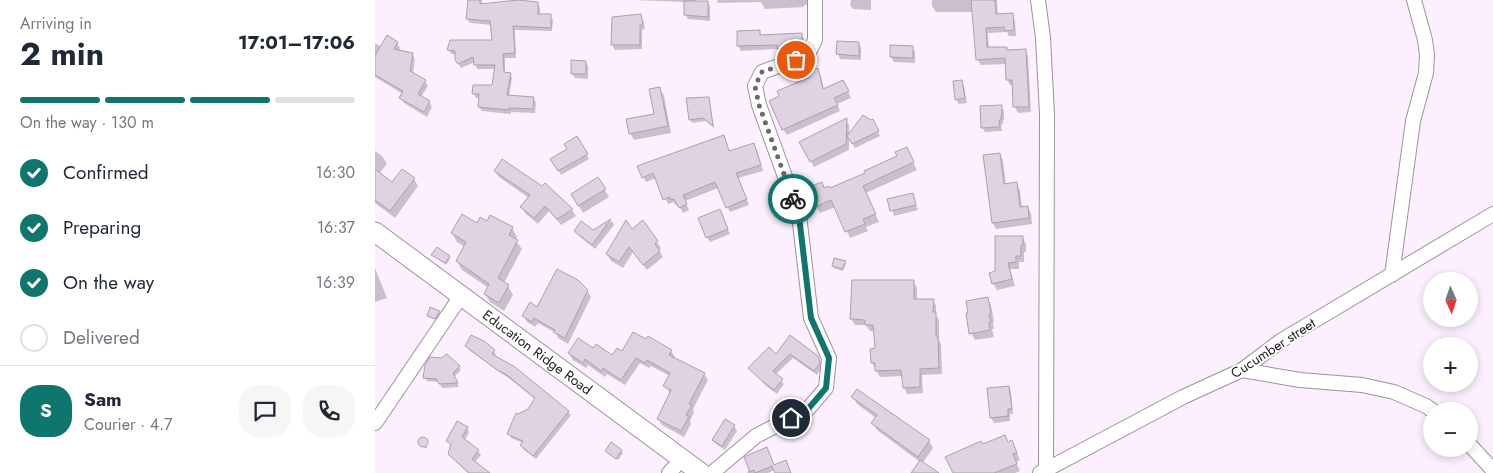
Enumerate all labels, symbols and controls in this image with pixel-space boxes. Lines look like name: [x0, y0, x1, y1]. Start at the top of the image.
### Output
text: Arriving in: [20, 12, 92, 35]
text: 17:01–17:06: [238, 29, 355, 56]
text: 2 min: [20, 31, 104, 77]
pin: [775, 39, 817, 81]
icon: bag: [782, 46, 810, 74]
text: On the way · 130 m: [20, 111, 154, 134]
icon: check: [20, 159, 48, 187]
text: Confirmed: [63, 159, 149, 186]
text: 16:30: [315, 161, 355, 184]
courier: [768, 174, 818, 224]
icon: bike: [779, 185, 807, 213]
icon: check: [20, 214, 48, 242]
text: Preparing: [63, 214, 141, 241]
text: 16:37: [317, 216, 355, 239]
icon: check: [20, 269, 48, 297]
text: On the way: [63, 269, 154, 296]
text: 16:39: [316, 271, 355, 294]
north arrow: [1423, 272, 1477, 328]
map controls: [1423, 272, 1478, 457]
street label: Education Ridge Road: [478, 305, 596, 399]
street label: Cucumber street: [1227, 313, 1320, 383]
text: Delivered: [63, 324, 140, 351]
button: +: [1423, 337, 1478, 392]
button: chat: [239, 385, 291, 437]
button: phone: [303, 385, 355, 437]
text: Sam: [84, 386, 122, 413]
text: S: [40, 397, 52, 424]
pin: [770, 397, 812, 439]
button: −: [1423, 402, 1478, 457]
icon: home: [777, 404, 805, 432]
text: Courier · 4.7: [84, 413, 172, 436]

